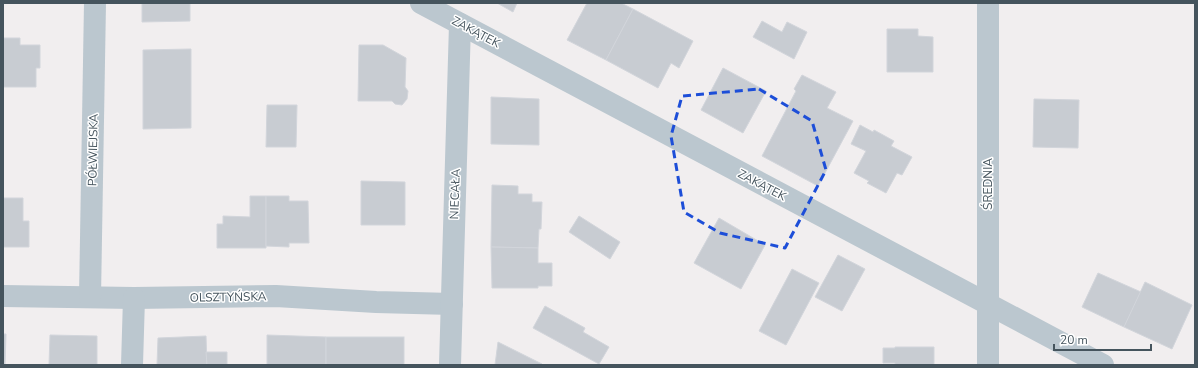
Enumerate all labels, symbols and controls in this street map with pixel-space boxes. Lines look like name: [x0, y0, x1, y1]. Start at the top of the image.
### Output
street label: ZAKĄTEK: [449, 13, 503, 52]
street label: PÓŁWIEJSKA: [84, 113, 102, 186]
street label: ŚREDNIA: [980, 158, 996, 210]
street label: ZAKĄTEK: [735, 166, 789, 205]
street label: NIECAŁA: [446, 168, 464, 220]
street label: OLSZTYŃSKA: [190, 288, 267, 306]
scale bar: [1054, 326, 1151, 352]
text: 20 m: [1060, 332, 1088, 348]

